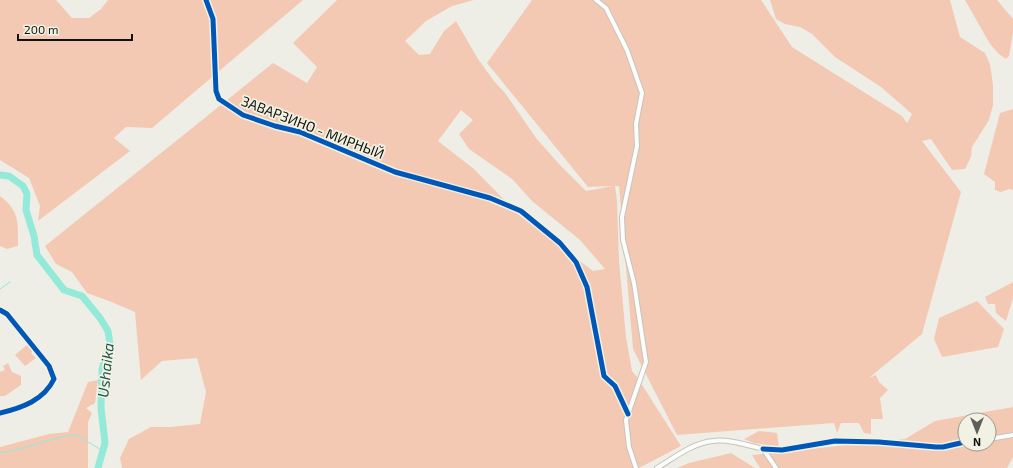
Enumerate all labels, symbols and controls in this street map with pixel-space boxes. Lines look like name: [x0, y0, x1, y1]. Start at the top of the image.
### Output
scale bar: [18, 16, 132, 42]
text: 200 m: [24, 22, 58, 36]
street label: ЗАВАРЗИНО - МИРНЫЙ: [239, 92, 387, 162]
water label: Ushaika: [93, 342, 117, 398]
north arrow: [957, 412, 997, 452]
text: N: [973, 436, 981, 449]

